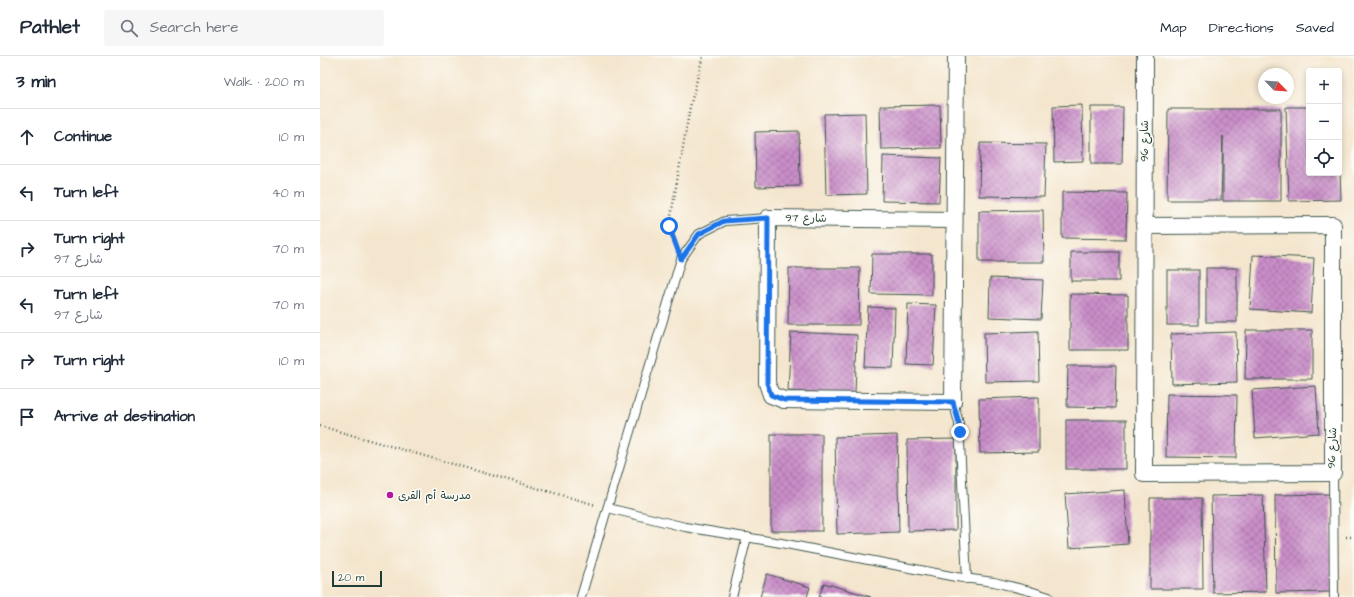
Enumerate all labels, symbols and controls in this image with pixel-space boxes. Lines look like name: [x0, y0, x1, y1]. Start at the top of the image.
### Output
search box: [104, 10, 384, 46]
text: Pathlet: [20, 14, 80, 41]
icon: search: [118, 17, 140, 39]
text: Search here: [150, 17, 238, 38]
text: Map: [1160, 18, 1187, 38]
text: Directions: [1209, 18, 1274, 38]
text: Saved: [1296, 18, 1334, 38]
north arrow: [1258, 68, 1294, 104]
map controls: [1306, 68, 1342, 176]
button: +: [1306, 68, 1342, 104]
text: 3 min: [16, 70, 56, 94]
text: Walk · 200 m: [224, 73, 304, 91]
button: −: [1306, 104, 1342, 140]
street label: شارع 96: [1137, 120, 1153, 162]
icon: ahead: [16, 126, 38, 148]
text: Continue: [54, 126, 112, 147]
text: 10 m: [279, 128, 304, 146]
button: locate: [1306, 140, 1342, 176]
icon: left: [16, 182, 38, 204]
text: Turn left: [54, 182, 118, 203]
text: 40 m: [272, 184, 304, 202]
street label: شارع 97: [785, 210, 827, 227]
route start: [660, 217, 678, 235]
text: Turn right: [54, 228, 125, 249]
icon: right: [16, 238, 38, 260]
text: 70 m: [272, 240, 304, 258]
text: شارع 97: [54, 250, 103, 268]
text: Turn left: [54, 284, 118, 305]
icon: left: [16, 294, 38, 316]
text: 70 m: [272, 296, 304, 314]
text: شارع 97: [54, 306, 103, 324]
icon: right: [16, 350, 38, 372]
text: Turn right: [54, 350, 125, 371]
text: 10 m: [279, 352, 304, 370]
icon: arrive: [16, 406, 38, 428]
text: Arrive at destination: [54, 406, 195, 427]
route end: [951, 423, 969, 441]
street label: شارع 96: [1324, 427, 1341, 469]
place label: مدرسة أم القرى: [398, 488, 471, 504]
marker: مدرسة أم القرى: [385, 490, 395, 500]
scale bar: [332, 569, 382, 588]
text: 20 m: [338, 570, 364, 585]

